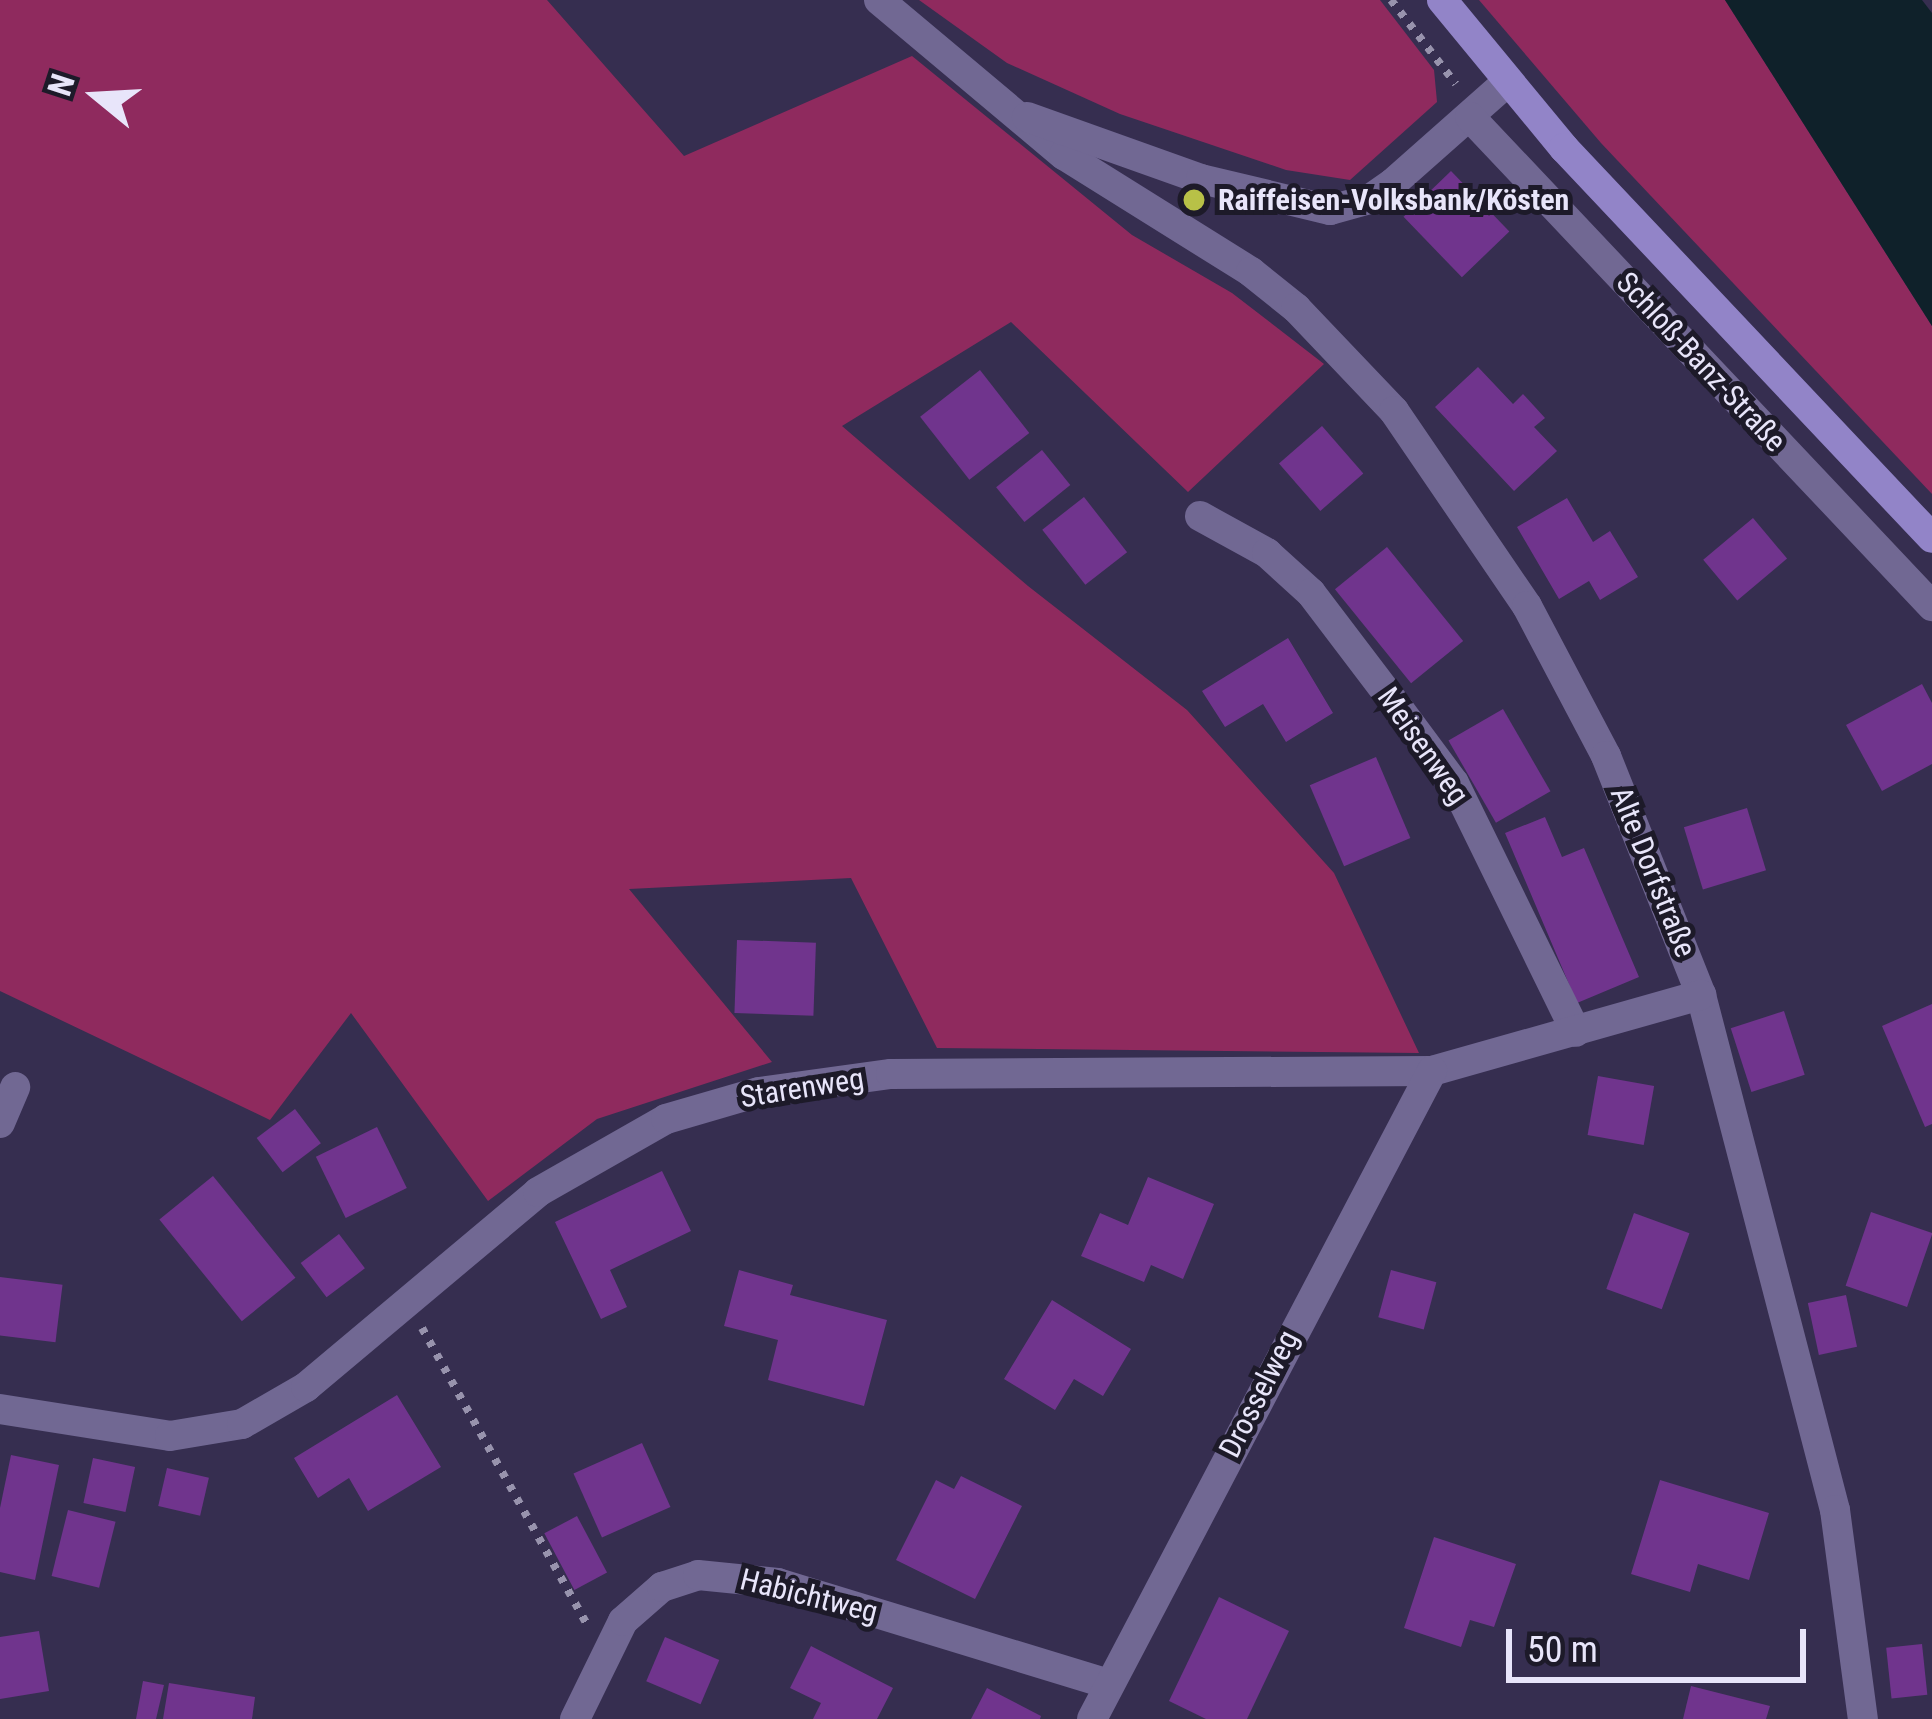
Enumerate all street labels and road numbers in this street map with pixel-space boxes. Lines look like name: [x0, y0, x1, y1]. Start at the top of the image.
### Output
street label: Schloß-Banz-Straße: [1609, 265, 1793, 459]
street label: Meisenweg: [1370, 681, 1476, 811]
street label: Alte Dorfstraße: [1603, 782, 1703, 962]
street label: Starenweg: [738, 1060, 866, 1116]
street label: Drosselweg: [1212, 1324, 1306, 1464]
street label: Habichtweg: [737, 1562, 881, 1630]

